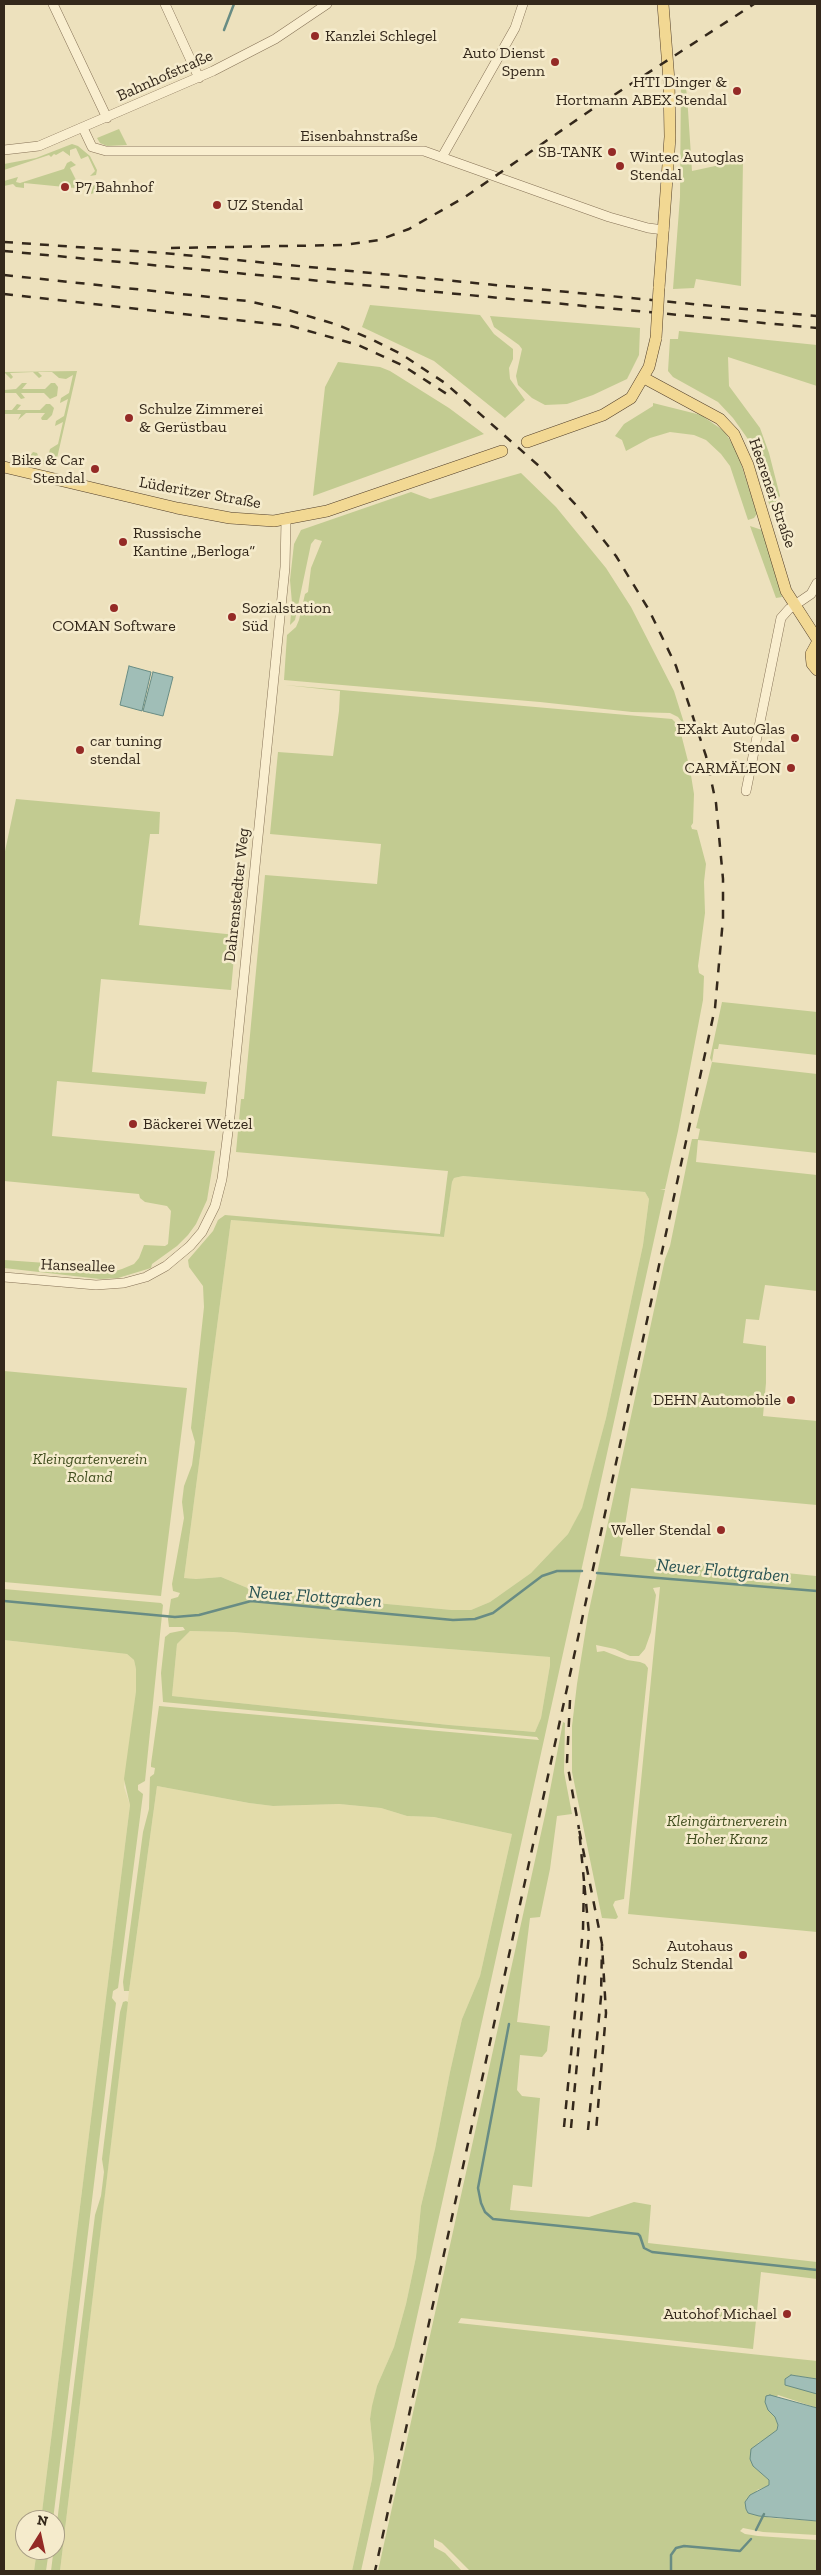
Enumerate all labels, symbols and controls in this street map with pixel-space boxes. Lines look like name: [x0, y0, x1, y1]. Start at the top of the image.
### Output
place label: Kanzlei Schlegel: [325, 26, 437, 46]
marker: Kanzlei Schlegel: [309, 30, 321, 42]
place label: Auto Dienst Spenn: [463, 43, 545, 81]
street label: Bahnhofstraße: [114, 46, 216, 106]
marker: Auto Dienst Spenn: [549, 56, 561, 68]
place label: HTI Dinger & Hortmann ABEX Stendal: [556, 72, 727, 110]
marker: HTI Dinger & Hortmann ABEX Stendal: [731, 85, 743, 97]
street label: Eisenbahnstraße: [300, 126, 418, 146]
place label: SB-TANK: [538, 142, 602, 162]
marker: SB-TANK: [606, 146, 618, 158]
place label: Wintec Autoglas Stendal: [630, 147, 744, 185]
marker: Wintec Autoglas Stendal: [614, 160, 626, 172]
place label: P7 Bahnhof: [75, 177, 153, 197]
marker: P7 Bahnhof: [59, 181, 71, 193]
place label: UZ Stendal: [227, 195, 303, 215]
marker: UZ Stendal: [211, 199, 223, 211]
place label: Schulze Zimmerei & Gerüstbau: [139, 399, 263, 437]
marker: Schulze Zimmerei & Gerüstbau: [123, 412, 135, 424]
street label: Heerener Straße: [744, 436, 800, 550]
place label: Bike & Car Stendal: [12, 450, 85, 488]
marker: Bike & Car Stendal: [89, 463, 101, 475]
street label: Lüderitzer Straße: [138, 473, 262, 513]
place label: Russische Kantine „Berloga“: [133, 523, 255, 561]
marker: Russische Kantine „Berloga“: [117, 536, 129, 548]
place label: Sozialstation Süd: [242, 598, 331, 636]
marker: COMAN Software: [108, 602, 120, 614]
marker: Sozialstation Süd: [226, 611, 238, 623]
place label: COMAN Software: [52, 616, 176, 636]
place label: EXakt AutoGlas Stendal: [677, 719, 785, 757]
place label: car tuning stendal: [90, 731, 162, 769]
marker: EXakt AutoGlas Stendal: [789, 732, 801, 744]
marker: car tuning stendal: [74, 744, 86, 756]
place label: CARMÄLEON: [685, 758, 781, 778]
marker: CARMÄLEON: [785, 762, 797, 774]
street label: Dahrenstedter Weg: [220, 827, 254, 963]
place label: Bäckerei Wetzel: [143, 1114, 253, 1134]
marker: Bäckerei Wetzel: [127, 1118, 139, 1130]
street label: Hanseallee: [40, 1255, 116, 1277]
place label: DEHN Automobile: [653, 1390, 781, 1410]
marker: DEHN Automobile: [785, 1394, 797, 1406]
park label: Kleingartenverein Roland: [33, 1449, 147, 1487]
place label: Weller Stendal: [611, 1520, 711, 1540]
marker: Weller Stendal: [715, 1524, 727, 1536]
water label: Neuer Flottgraben: [655, 1554, 791, 1588]
water label: Neuer Flottgraben: [248, 1582, 382, 1612]
park label: Kleingärtnerverein Hoher Kranz: [667, 1811, 787, 1849]
place label: Autohaus Schulz Stendal: [632, 1936, 733, 1974]
marker: Autohaus Schulz Stendal: [737, 1949, 749, 1961]
place label: Autohof Michael: [663, 2304, 777, 2324]
marker: Autohof Michael: [781, 2308, 793, 2320]
north arrow: [15, 2510, 65, 2560]
text: N: [36, 2511, 49, 2530]

